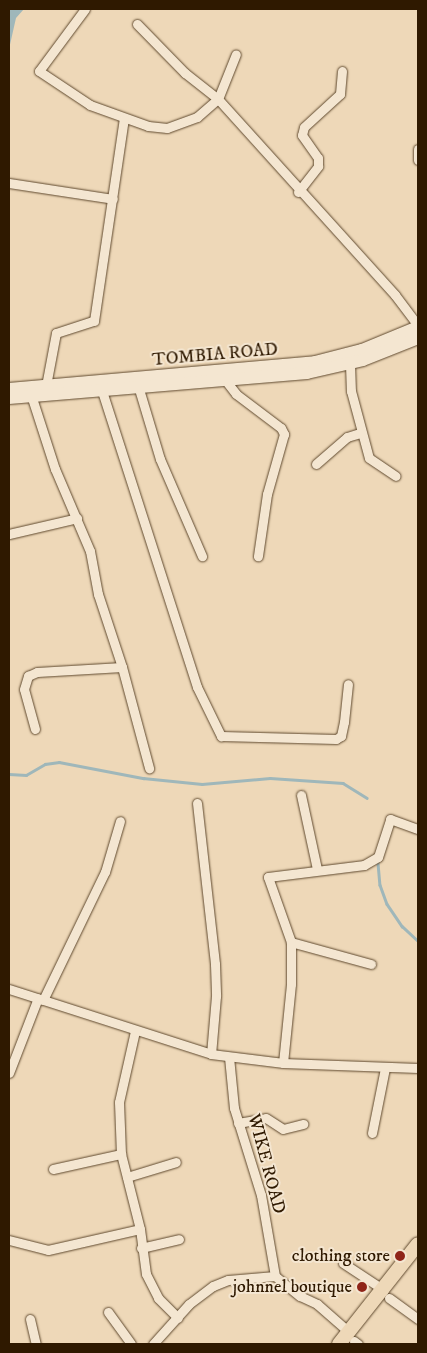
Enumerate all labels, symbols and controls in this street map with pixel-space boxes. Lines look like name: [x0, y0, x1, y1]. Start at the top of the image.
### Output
street label: TOMBIA ROAD: [151, 339, 279, 371]
street label: WIKE ROAD: [242, 1112, 290, 1216]
place label: clothing store: [292, 1245, 390, 1267]
marker: clothing store: [394, 1250, 406, 1262]
place label: johnnel boutique: [233, 1276, 352, 1298]
marker: johnnel boutique: [356, 1281, 368, 1293]

